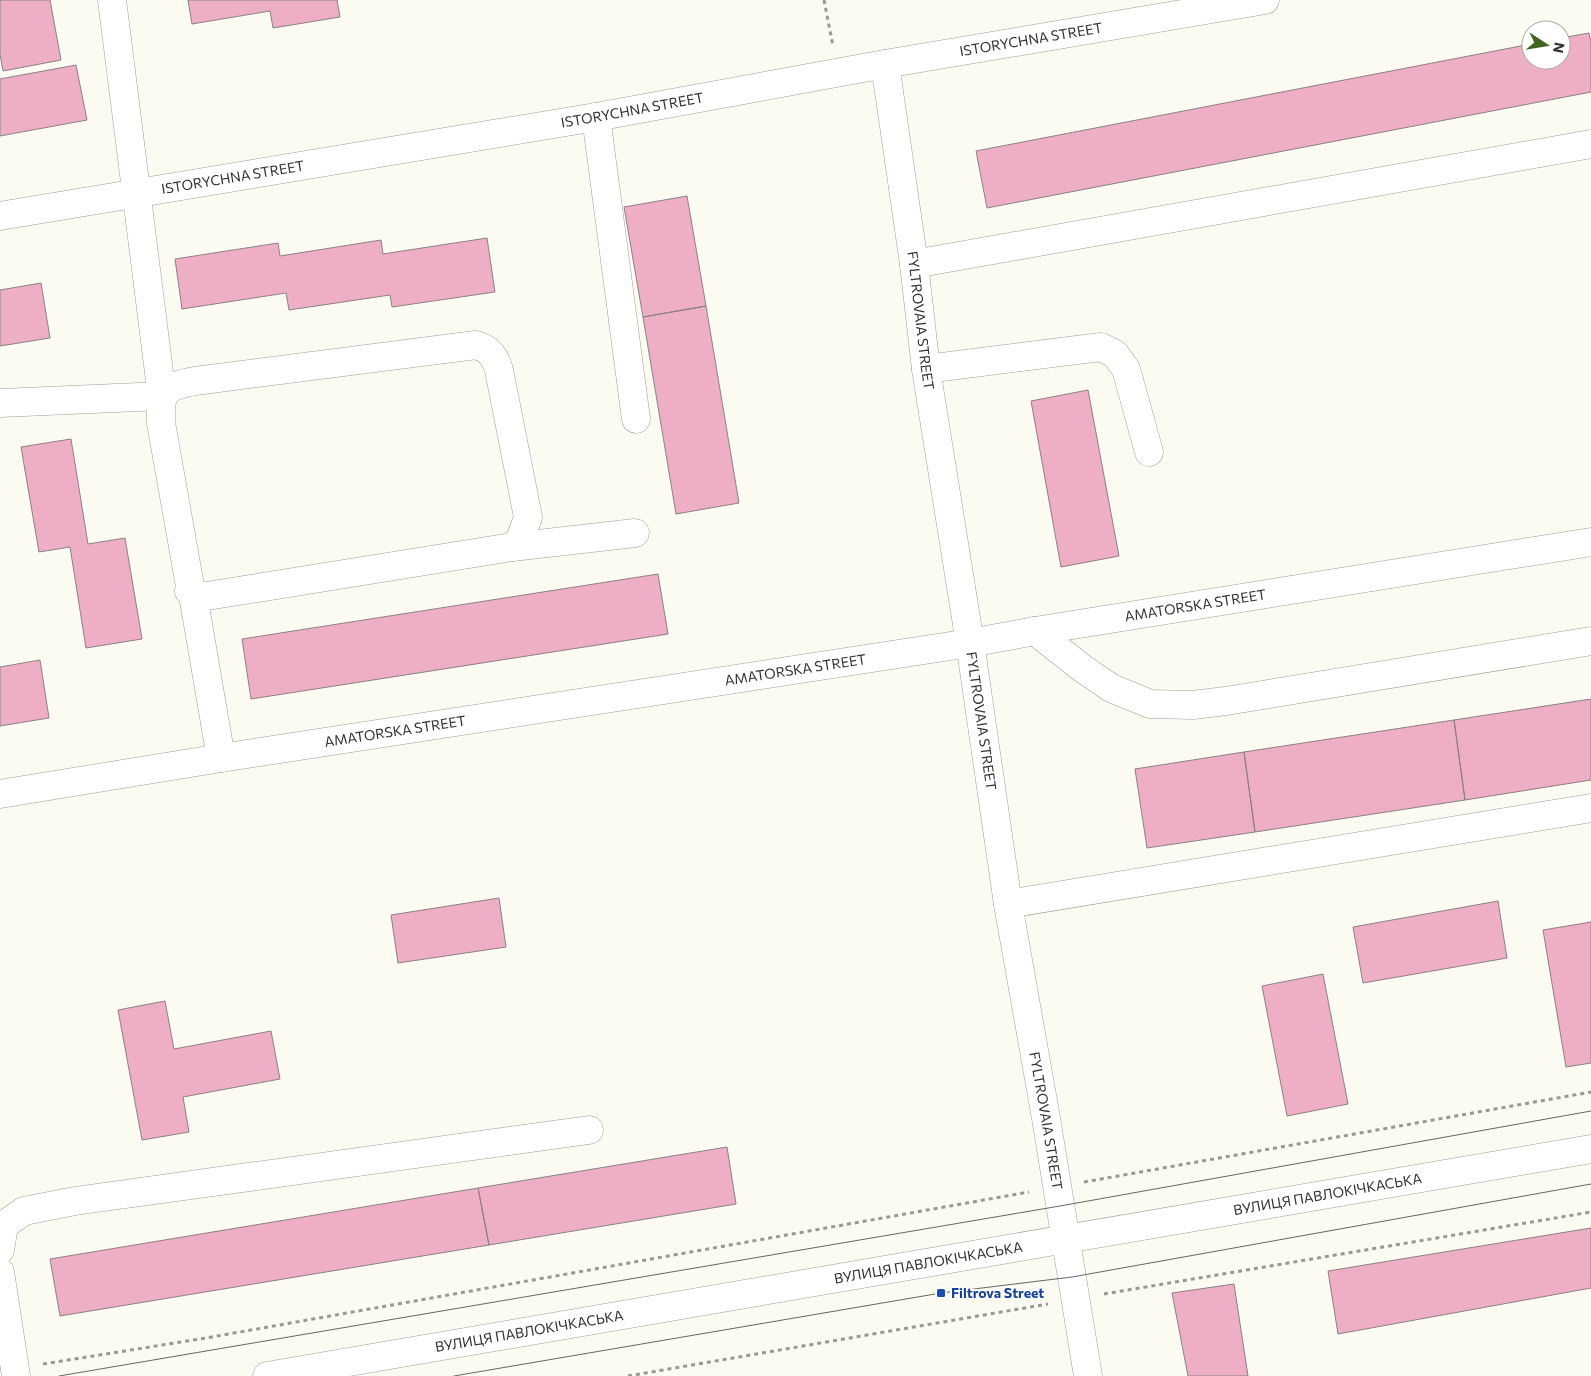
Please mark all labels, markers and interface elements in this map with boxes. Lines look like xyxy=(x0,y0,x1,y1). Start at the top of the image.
street label: ISTORYCHNA STREET xyxy=(958,19,1104,59)
north arrow xyxy=(1521,20,1571,70)
text: N xyxy=(1550,41,1569,55)
street label: ISTORYCHNA STREET xyxy=(560,88,705,131)
street label: ISTORYCHNA STREET xyxy=(160,157,305,197)
street label: FYLTROVAIA STREET xyxy=(904,250,938,391)
street label: AMATORSKA STREET xyxy=(1123,585,1267,625)
street label: AMATORSKA STREET xyxy=(723,650,867,689)
street label: FYLTROVAIA STREET xyxy=(963,650,1000,791)
street label: AMATORSKA STREET xyxy=(323,712,467,750)
street label: FYLTROVAIA STREET xyxy=(1026,1050,1067,1191)
street label: ВУЛИЦЯ ПАВЛОКІЧКАСЬКА xyxy=(1232,1169,1423,1218)
street label: ВУЛИЦЯ ПАВЛОКІЧКАСЬКА xyxy=(833,1238,1024,1287)
place label: Filtrova Street xyxy=(951,1284,1044,1301)
marker: Filtrova Street xyxy=(935,1287,947,1299)
street label: ВУЛИЦЯ ПАВЛОКІЧКАСЬКА xyxy=(434,1306,625,1355)

